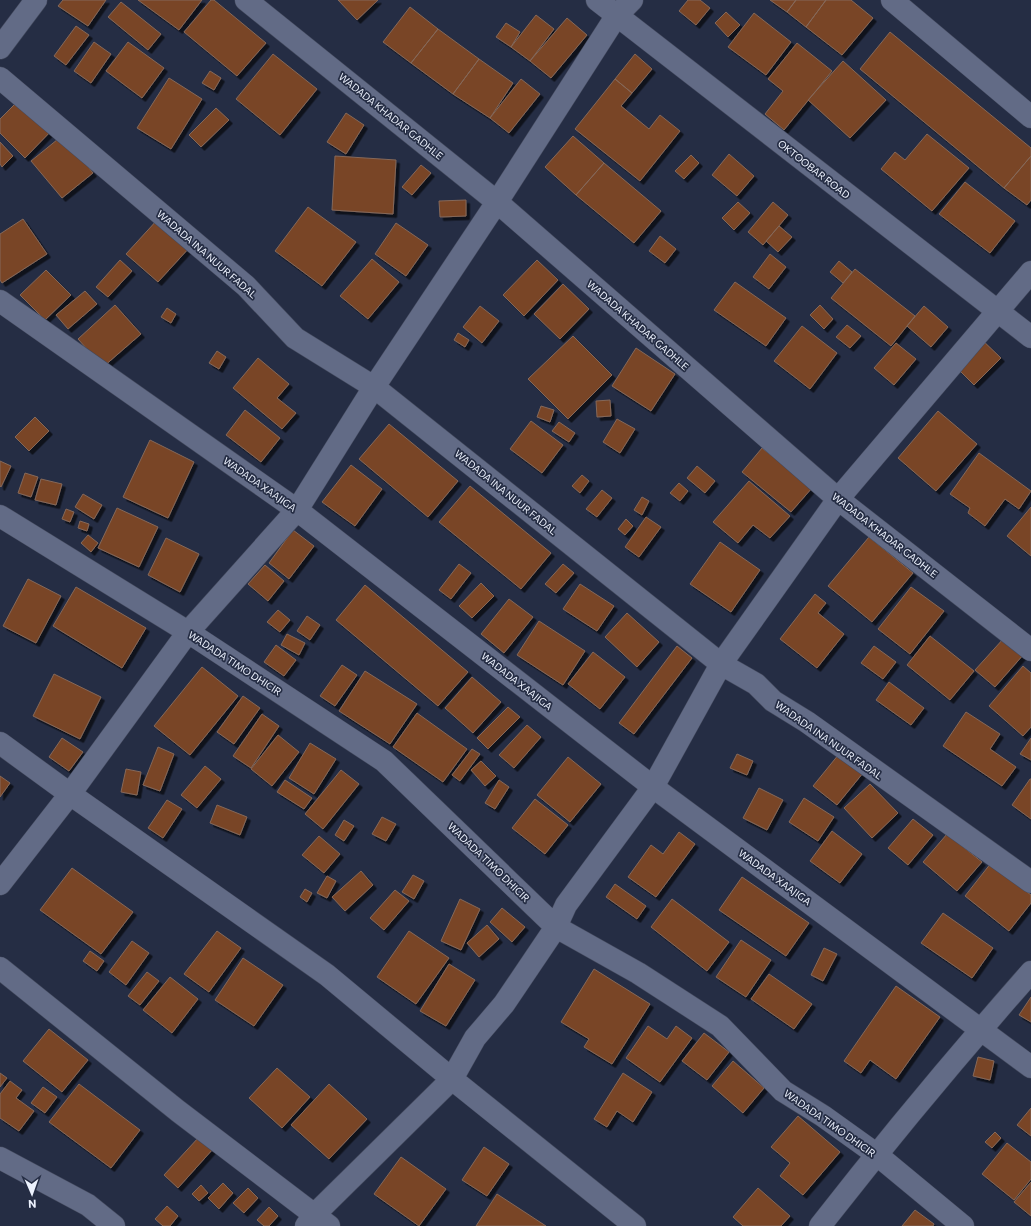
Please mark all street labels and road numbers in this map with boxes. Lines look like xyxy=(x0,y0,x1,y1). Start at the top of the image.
street label: WADADA KHADAR GADHLE xyxy=(336,70,446,162)
street label: OKTOOBAR ROAD xyxy=(776,137,852,201)
street label: WADADA INA NUUR FADAL xyxy=(155,207,259,301)
street label: WADADA KHADAR GADHLE xyxy=(585,278,691,372)
street label: WADADA INA NUUR FADAL xyxy=(452,447,560,537)
street label: WADADA XAAJIGA xyxy=(221,454,299,514)
street label: WADADA KHADAR GADHLE xyxy=(830,490,940,580)
street label: WADADA TIMO DHICIR xyxy=(186,628,284,698)
street label: WADADA XAAJIGA xyxy=(479,650,555,712)
street label: WADADA INA NUUR FADAL xyxy=(773,698,885,782)
street label: WADADA TIMO DHICIR xyxy=(446,820,533,904)
street label: WADADA XAAJIGA xyxy=(736,847,814,907)
street label: WADADA TIMO DHICIR xyxy=(782,1087,878,1159)

